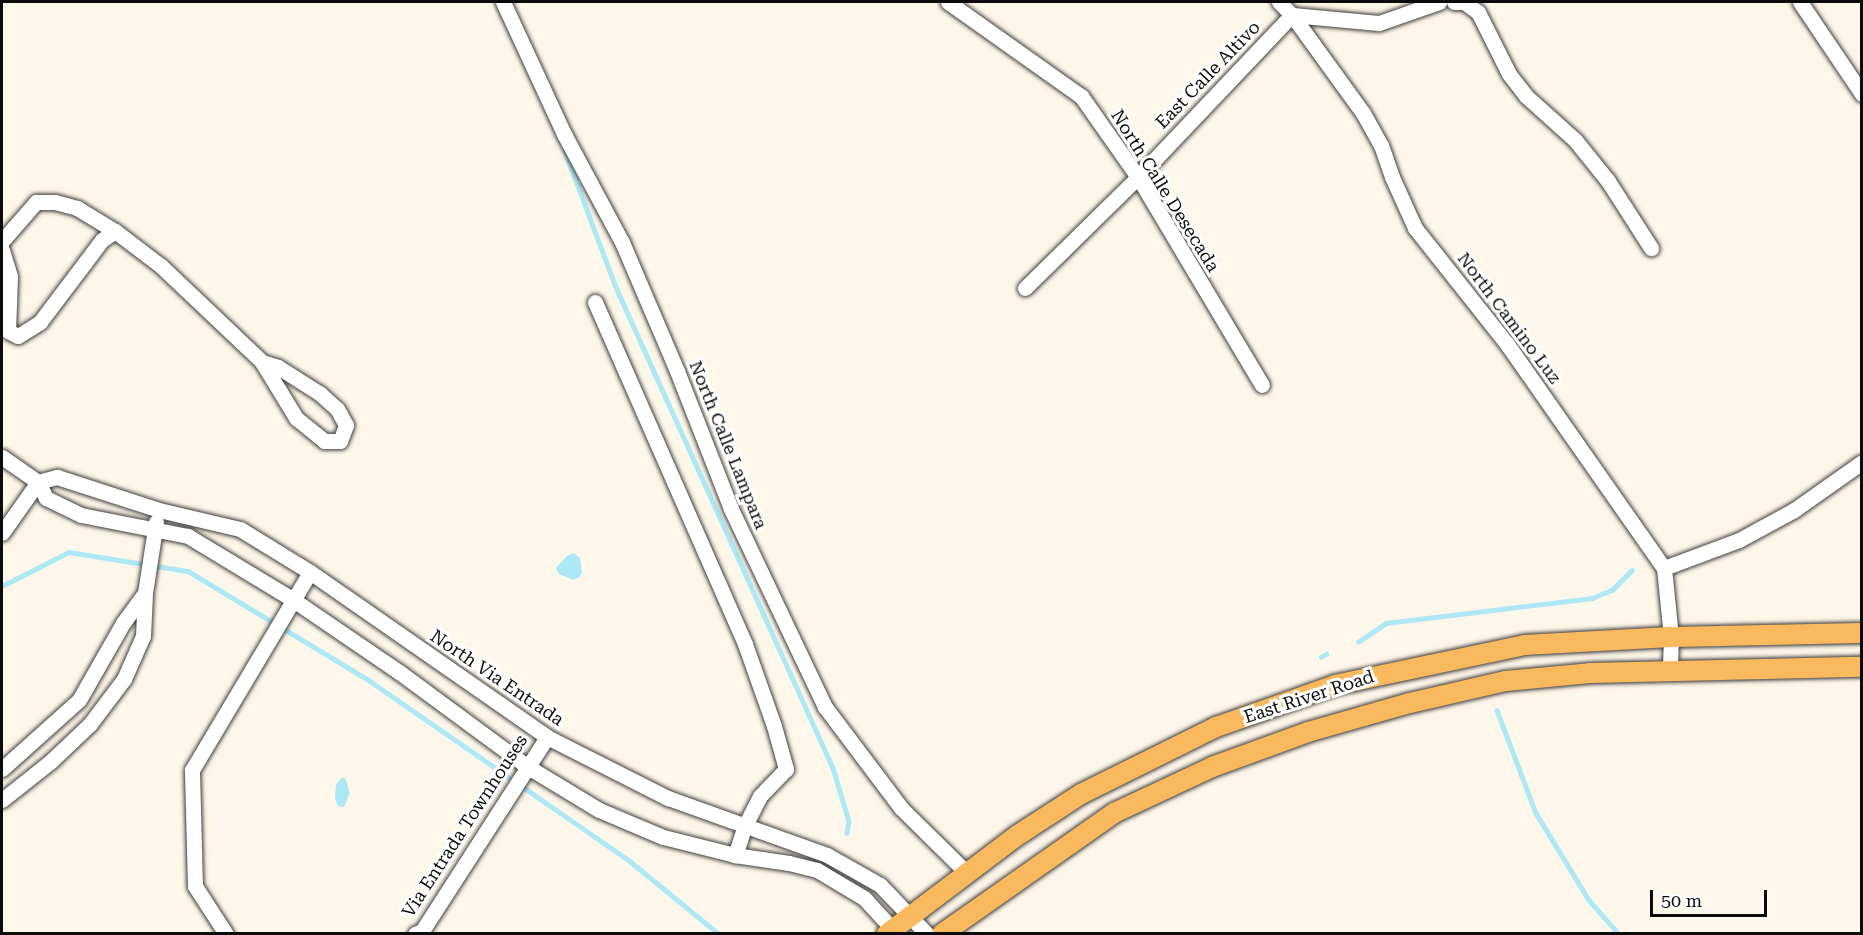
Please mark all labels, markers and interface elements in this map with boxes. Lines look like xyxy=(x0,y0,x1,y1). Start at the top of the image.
street label: East Calle Altivo xyxy=(1151,17,1265,133)
street label: North Calle Desecada xyxy=(1106,106,1224,276)
street label: North Camino Luz xyxy=(1453,248,1565,388)
street label: North Calle Lampara xyxy=(684,358,772,532)
street label: North Via Entrada xyxy=(426,625,568,731)
street label: East River Road xyxy=(1241,666,1377,728)
street label: Via Entrada Townhouses xyxy=(398,730,532,922)
scale bar xyxy=(1653,878,1770,916)
text: 50 m xyxy=(1661,890,1702,911)

